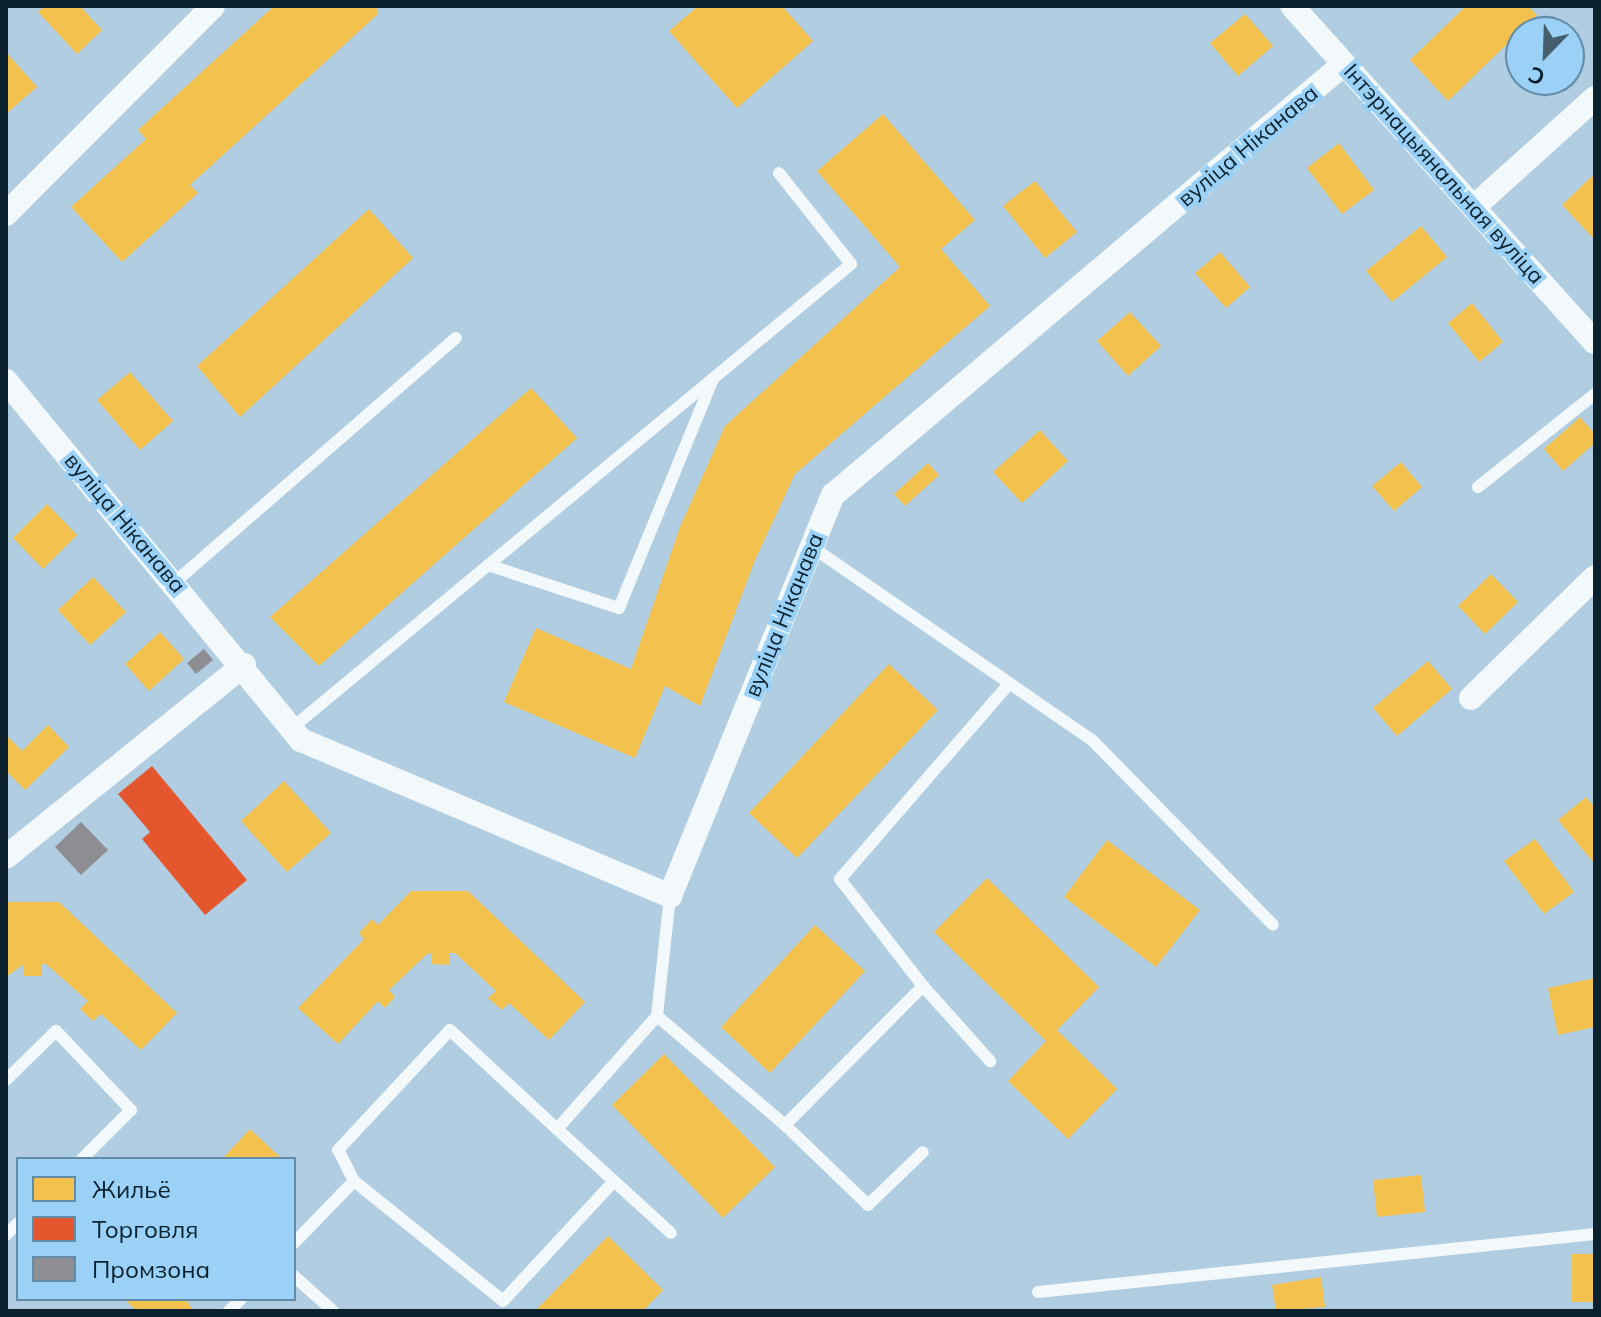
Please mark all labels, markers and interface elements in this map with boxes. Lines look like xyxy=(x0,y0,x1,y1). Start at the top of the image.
north arrow xyxy=(1505,16,1585,96)
street label: Інтэрнацыянальная вуліца xyxy=(1338,59,1550,289)
text: С xyxy=(1524,60,1549,92)
street label: вуліца Ніканава xyxy=(1173,80,1323,212)
street label: вуліца Ніканава xyxy=(59,448,191,598)
street label: вуліца Ніканава xyxy=(739,529,829,701)
legend xyxy=(16,1157,296,1301)
text: Жильё xyxy=(92,1174,171,1204)
text: Торговля xyxy=(92,1214,199,1244)
text: Промзона xyxy=(92,1254,210,1284)

